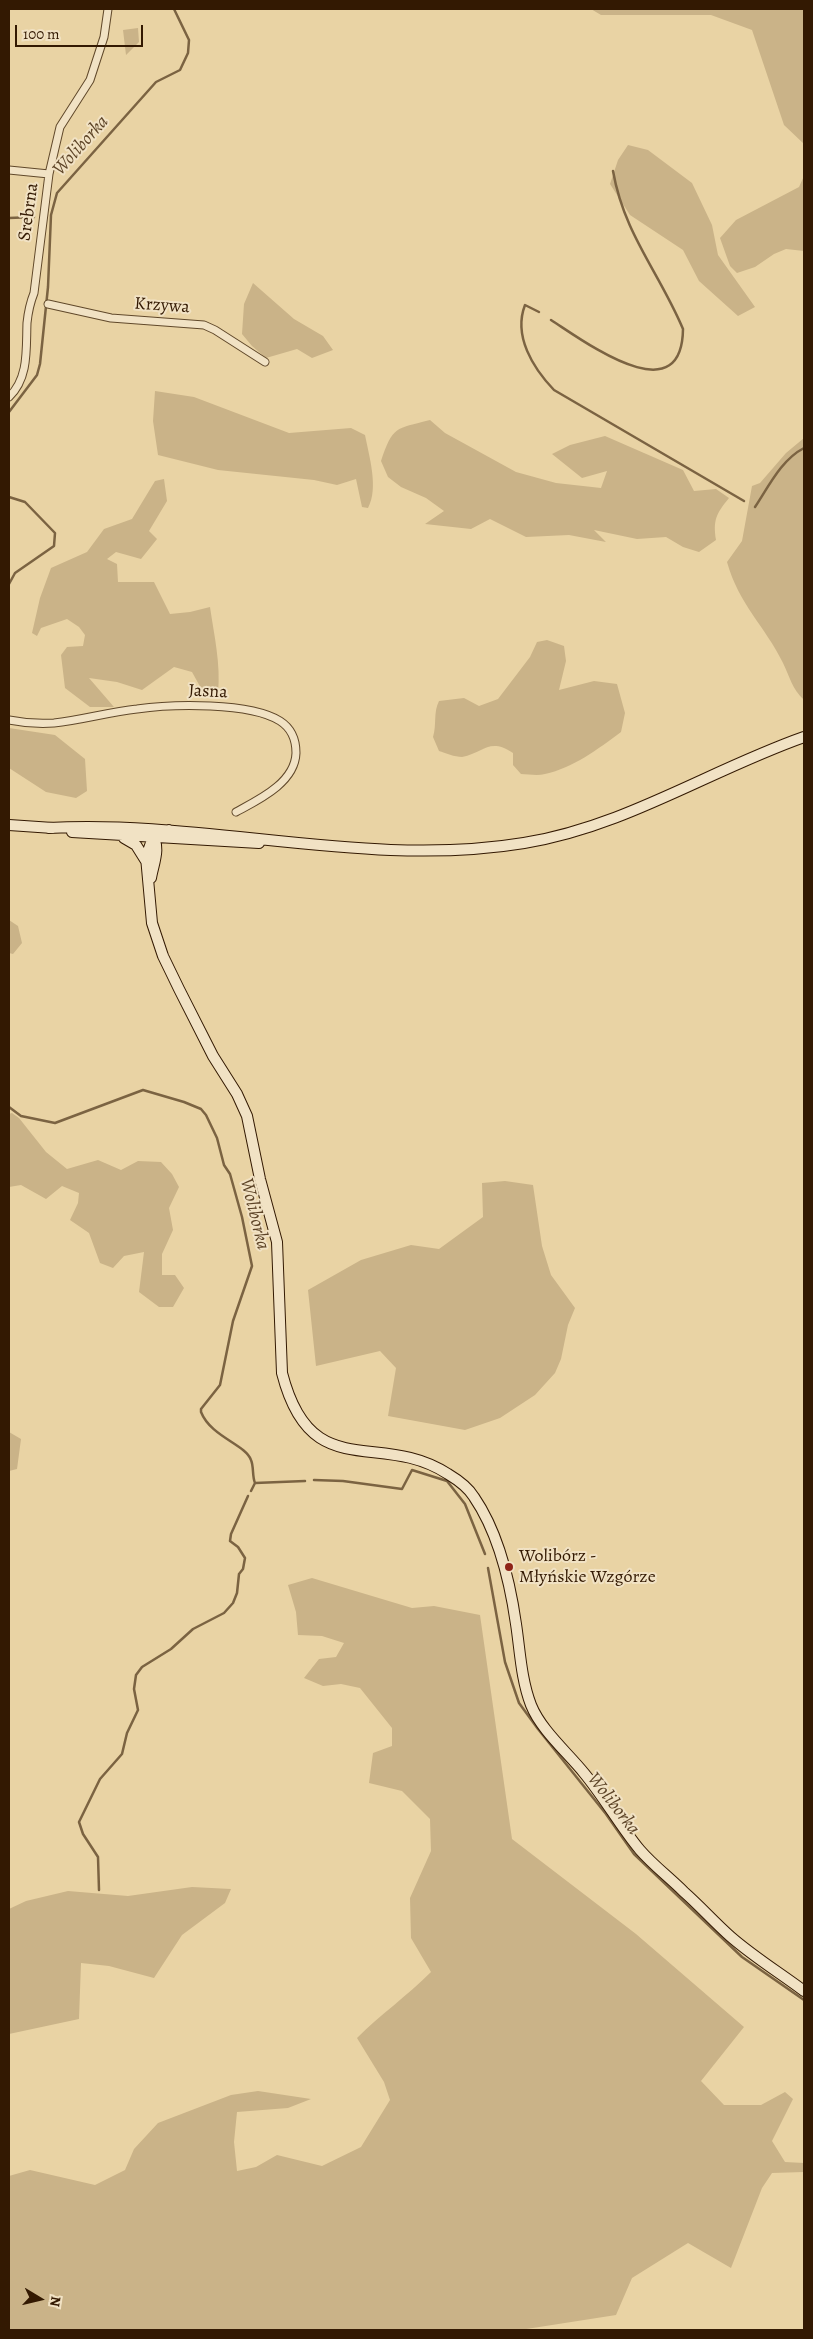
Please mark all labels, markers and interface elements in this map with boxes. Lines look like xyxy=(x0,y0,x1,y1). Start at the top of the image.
scale bar xyxy=(18,15,145,47)
text: 100 m xyxy=(23,24,60,44)
water label: Woliborka xyxy=(48,111,114,181)
street label: Srebrna xyxy=(14,182,44,242)
street label: Krzywa xyxy=(134,293,190,319)
street label: Jasna xyxy=(188,680,228,704)
water label: Woliborka xyxy=(234,1176,274,1252)
place label: Wolibórz - Młyńskie Wzgórze xyxy=(519,1546,656,1588)
marker: Wolibórz - Młyńskie Wzgórze xyxy=(503,1561,515,1573)
water label: Woliborka xyxy=(582,1768,644,1840)
north arrow xyxy=(15,2274,65,2324)
text: N xyxy=(45,2295,65,2308)

